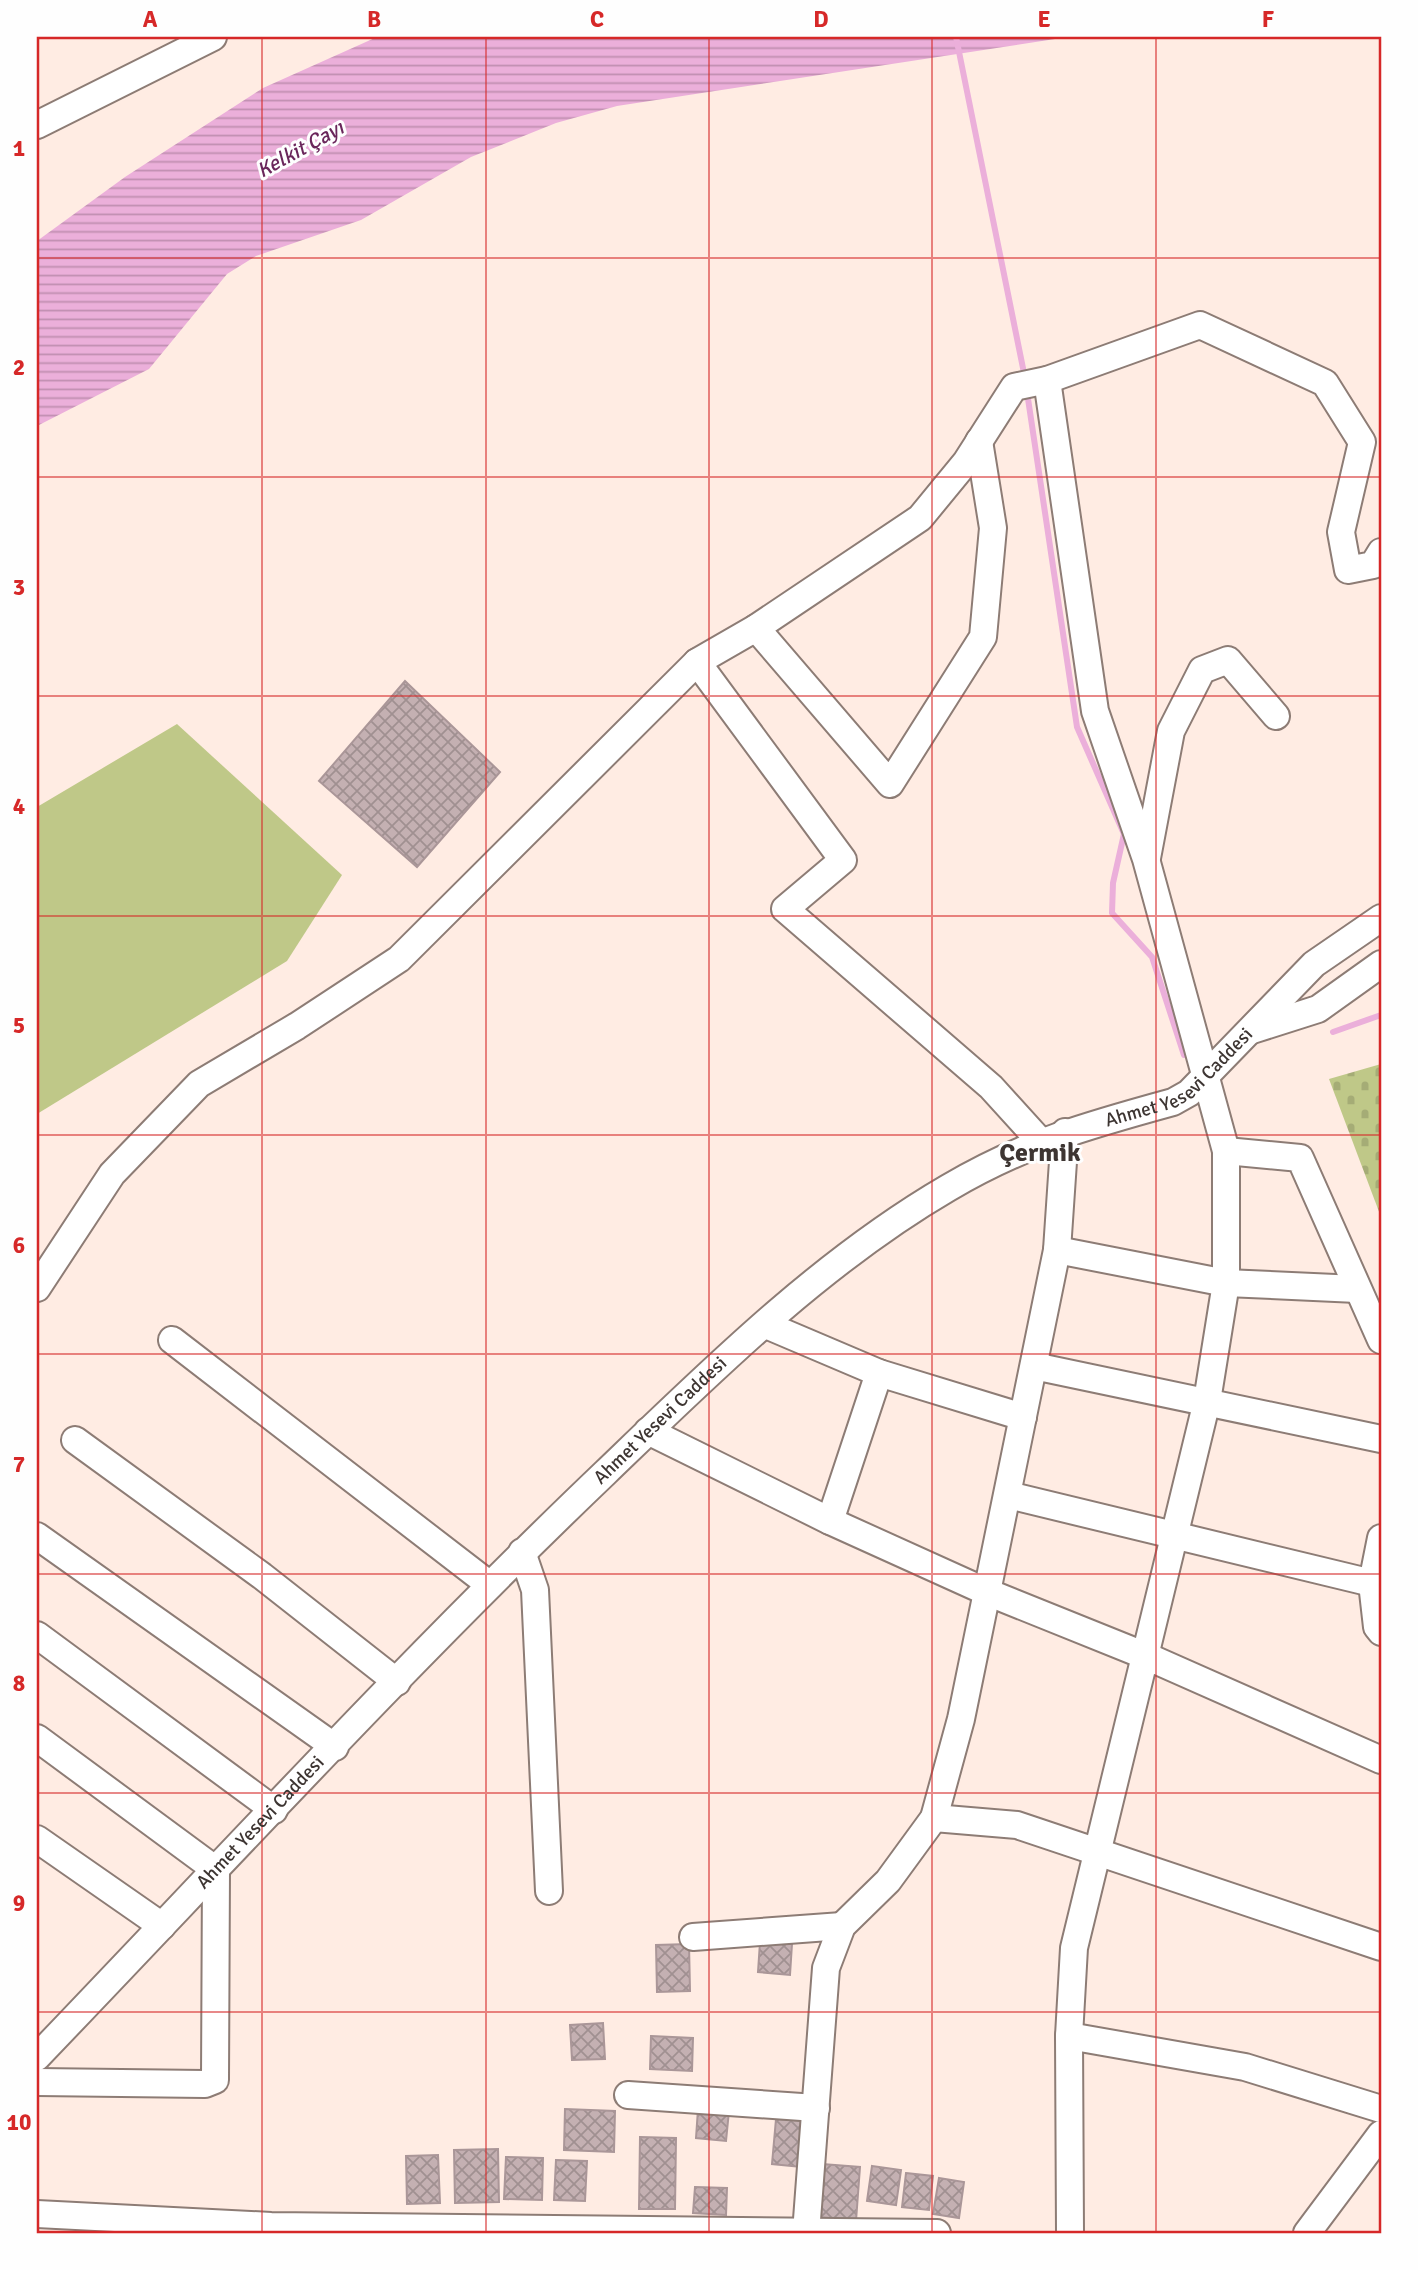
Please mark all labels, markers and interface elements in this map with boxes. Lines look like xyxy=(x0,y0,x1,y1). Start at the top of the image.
text: A xyxy=(143,5,158,34)
text: B xyxy=(367,5,381,34)
text: C xyxy=(590,5,604,34)
text: D xyxy=(813,5,829,34)
text: E xyxy=(1037,5,1051,34)
text: F xyxy=(1262,5,1274,34)
water label: Kelkit Çayı xyxy=(252,114,349,184)
text: 1 xyxy=(13,134,25,163)
text: 2 xyxy=(13,353,25,382)
text: 3 xyxy=(13,573,25,602)
text: 4 xyxy=(13,792,25,821)
text: 5 xyxy=(13,1011,25,1040)
street label: Ahmet Yesevi Caddesi xyxy=(1102,1022,1258,1133)
district label: Çermik xyxy=(999,1137,1081,1169)
text: 6 xyxy=(13,1231,25,1260)
street label: Ahmet Yesevi Caddesi xyxy=(589,1351,732,1489)
text: 7 xyxy=(13,1450,25,1479)
text: 8 xyxy=(13,1669,25,1698)
street label: Ahmet Yesevi Caddesi xyxy=(191,1751,329,1894)
text: 9 xyxy=(13,1889,25,1918)
text: 10 xyxy=(7,2108,31,2137)

